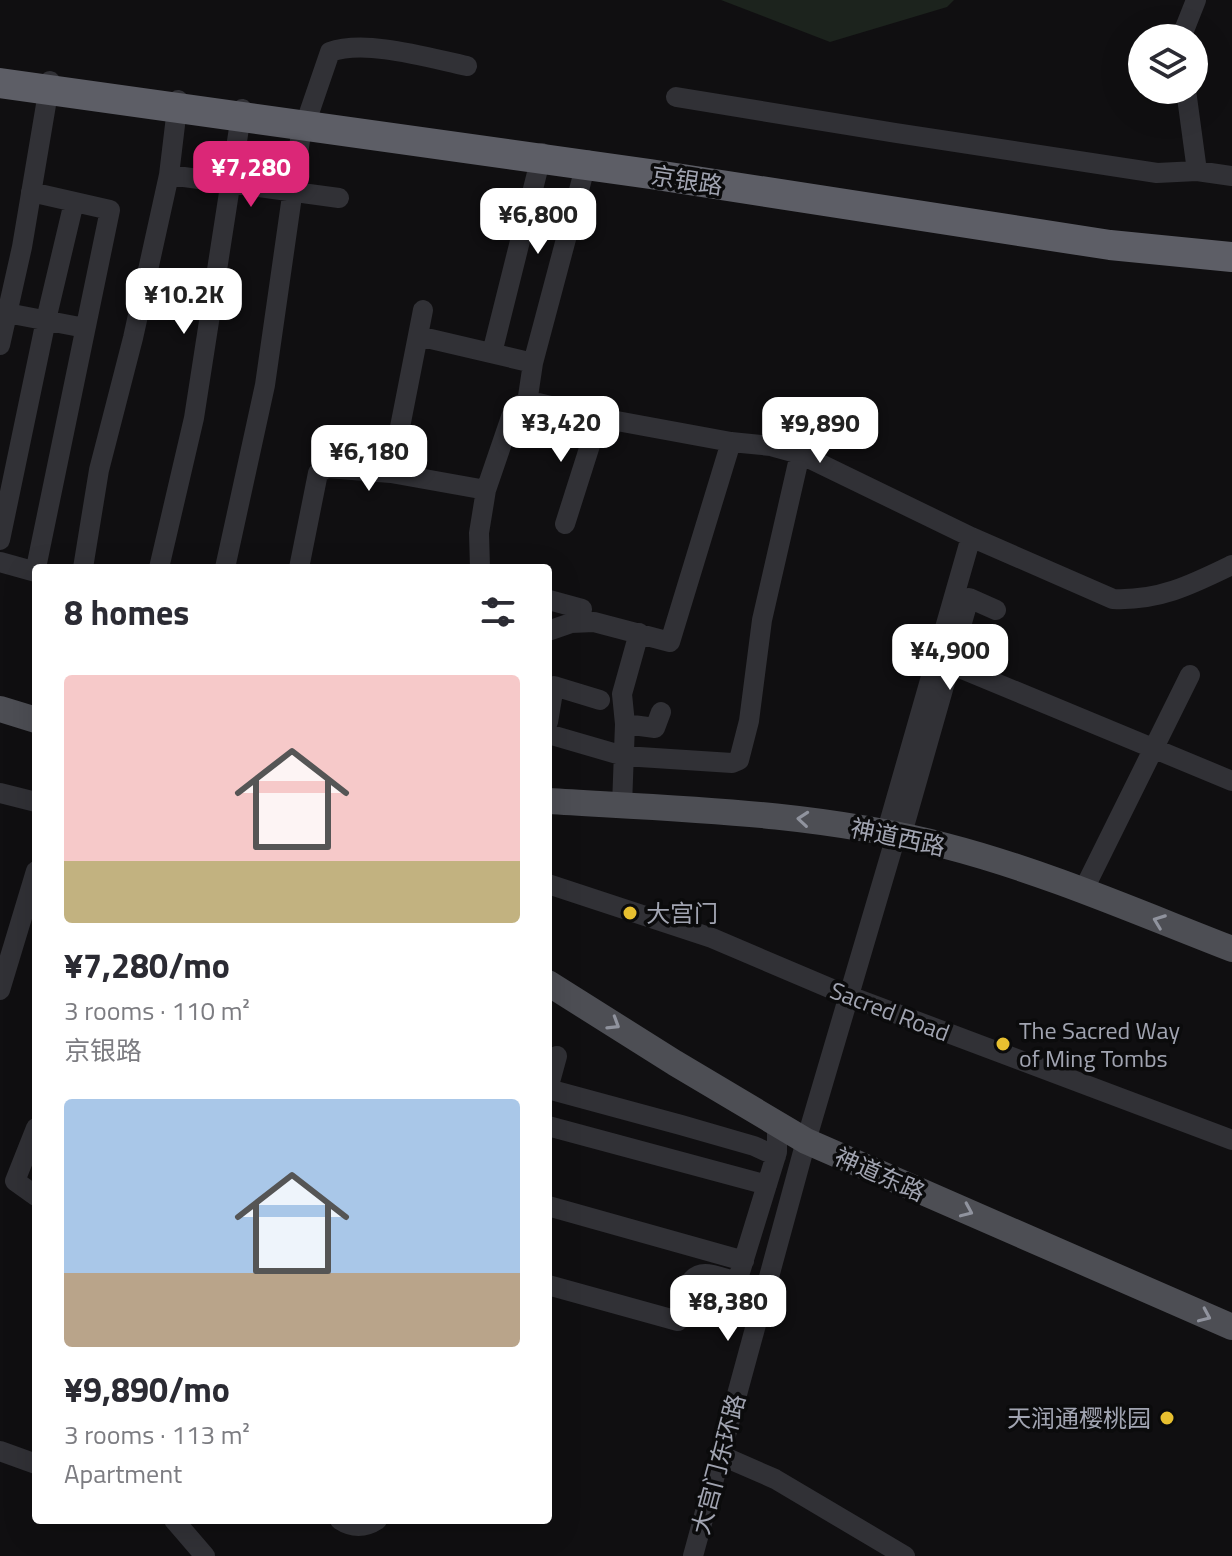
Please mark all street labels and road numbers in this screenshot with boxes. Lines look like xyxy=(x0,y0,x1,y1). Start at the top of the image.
street label: 京银路 xyxy=(649,157,725,203)
street label: 神道西路 xyxy=(847,809,949,865)
street label: Sacred Road xyxy=(825,972,955,1050)
street label: 神道东路 xyxy=(829,1138,931,1210)
street label: 大宫门东环路 xyxy=(682,1390,754,1538)

